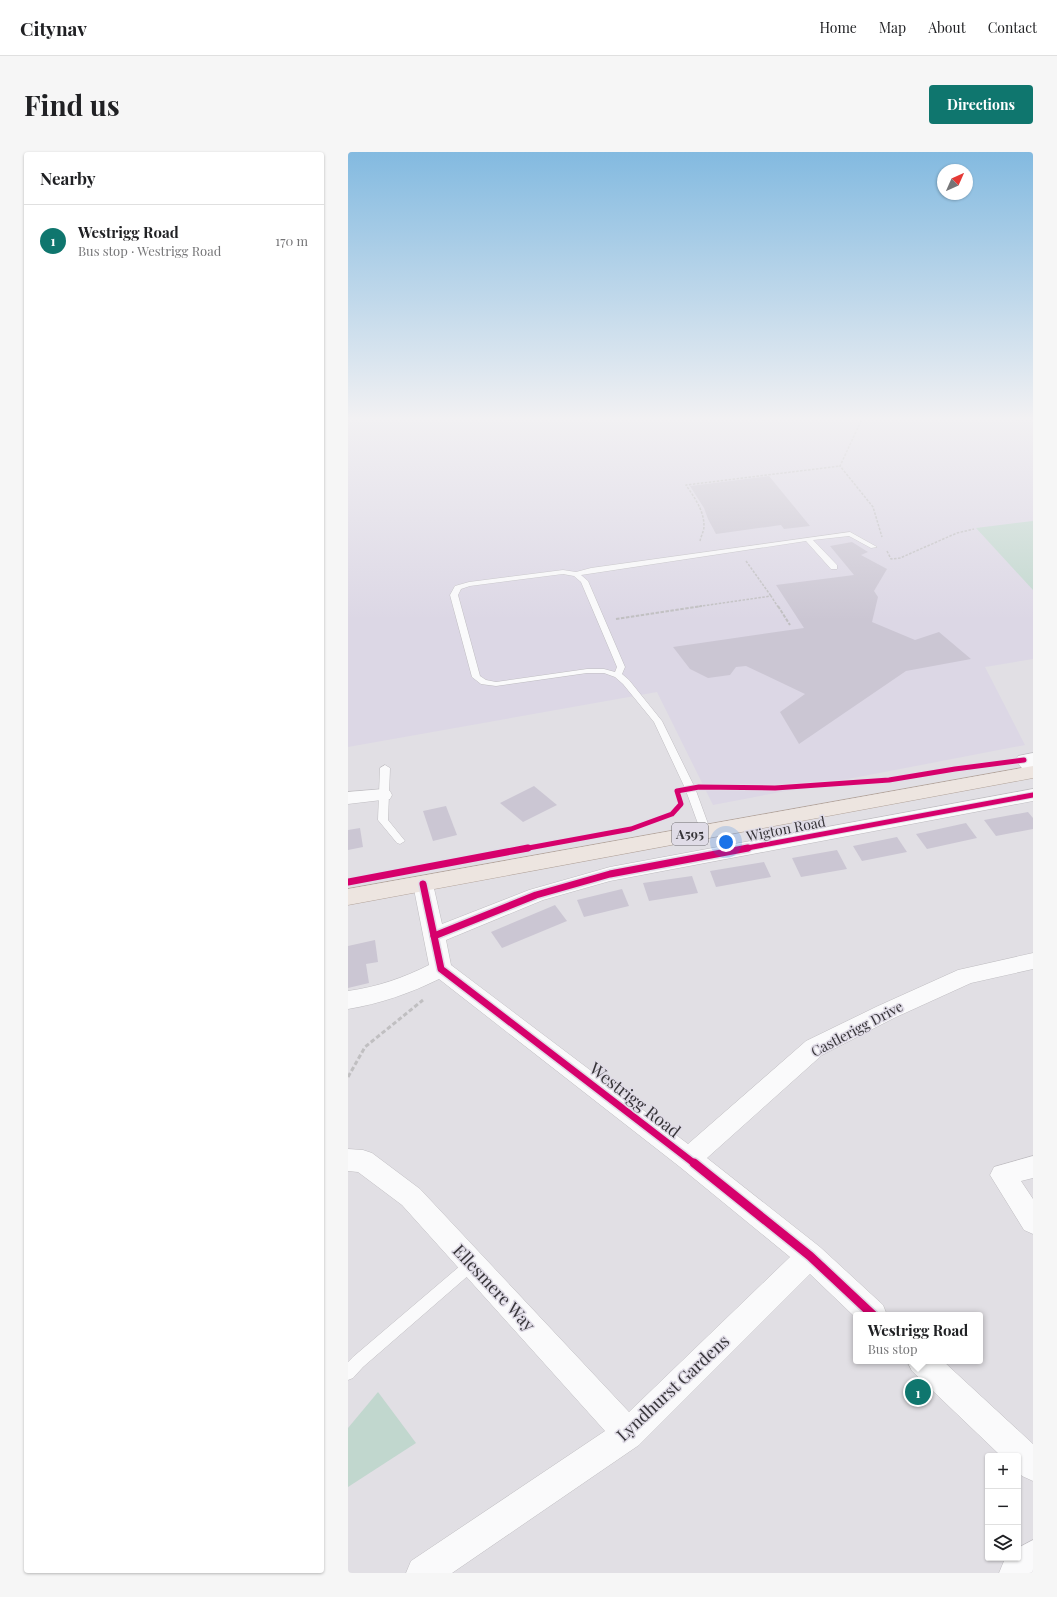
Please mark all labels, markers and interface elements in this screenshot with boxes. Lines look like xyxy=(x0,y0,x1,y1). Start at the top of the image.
text: Citynav xyxy=(20,15,87,41)
text: Home xyxy=(819,18,857,37)
text: Map xyxy=(879,18,906,37)
text: About xyxy=(928,18,966,37)
text: Contact xyxy=(988,18,1037,37)
button: Directions xyxy=(929,85,1033,124)
text: Find us xyxy=(24,86,120,123)
north arrow xyxy=(937,164,973,200)
text: Nearby xyxy=(40,167,95,189)
text: Westrigg Road xyxy=(78,222,179,242)
text: 1 xyxy=(51,232,55,249)
text: 170 m xyxy=(275,232,308,249)
text: Bus stop · Westrigg Road xyxy=(78,242,221,259)
street label: Wigton Road xyxy=(744,812,827,846)
road number: A595 xyxy=(672,823,708,845)
your location xyxy=(716,832,736,852)
street label: Castlerigg Drive xyxy=(807,996,906,1061)
street label: Westrigg Road xyxy=(585,1056,686,1142)
street label: Ellesmere Way xyxy=(449,1239,541,1336)
popup xyxy=(853,1312,983,1364)
text: Westrigg Road xyxy=(868,1320,968,1340)
street label: Lyndhurst Gardens xyxy=(611,1329,733,1445)
text: Bus stop xyxy=(868,1340,917,1357)
pin: 1 xyxy=(905,1377,931,1407)
map controls xyxy=(985,1453,1021,1561)
button: + xyxy=(985,1453,1021,1489)
button: − xyxy=(985,1489,1021,1525)
button: layers xyxy=(985,1525,1021,1561)

